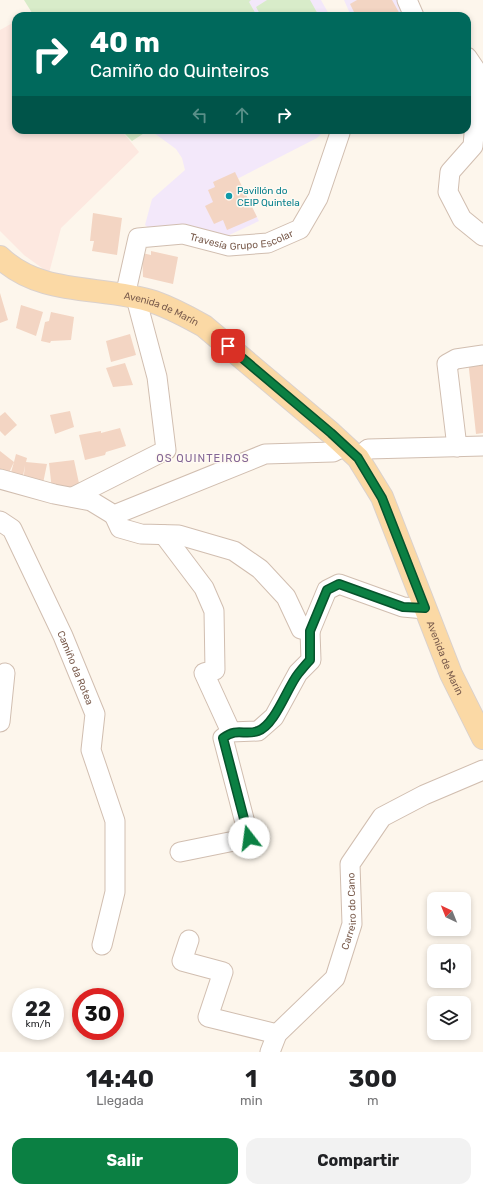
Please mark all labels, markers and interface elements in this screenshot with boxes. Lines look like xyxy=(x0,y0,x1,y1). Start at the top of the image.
text: 40 m xyxy=(90,26,160,59)
icon: right xyxy=(24,28,76,80)
text: Camiño do Quinteiros xyxy=(90,60,269,82)
icon: left xyxy=(189,104,211,126)
icon: ahead xyxy=(231,104,253,126)
icon: right xyxy=(273,104,295,126)
place label: Pavillón do CEIP Quintela xyxy=(237,185,300,209)
marker: Pavillón do CEIP Quintela xyxy=(224,191,234,201)
street label: Travesía Grupo Escolar xyxy=(189,228,295,253)
street label: Avenida de Marín xyxy=(123,290,201,329)
pin xyxy=(211,329,245,363)
icon: arrive xyxy=(217,335,239,357)
district label: OS QUINTEIROS xyxy=(156,452,250,465)
street label: Avenida de Marín xyxy=(424,619,466,697)
street label: Camiño da Rotea xyxy=(54,629,96,707)
position arrow xyxy=(228,817,270,859)
street label: Carreiro do Cano xyxy=(339,872,359,951)
north arrow xyxy=(427,892,471,936)
map controls xyxy=(427,892,471,1040)
button: sound xyxy=(427,944,471,988)
speed limit sign: 30 xyxy=(72,988,124,1040)
button: layers xyxy=(427,996,471,1040)
text: 22 xyxy=(25,997,51,1021)
text: km/h xyxy=(26,1018,50,1030)
text: 14:40 xyxy=(86,1065,154,1093)
text: 1 xyxy=(245,1065,257,1093)
text: 300 xyxy=(349,1065,397,1093)
text: Llegada xyxy=(96,1093,144,1108)
text: min xyxy=(240,1093,263,1108)
text: m xyxy=(367,1093,379,1108)
button: Salir xyxy=(12,1138,238,1184)
button: Compartir xyxy=(246,1138,471,1184)

